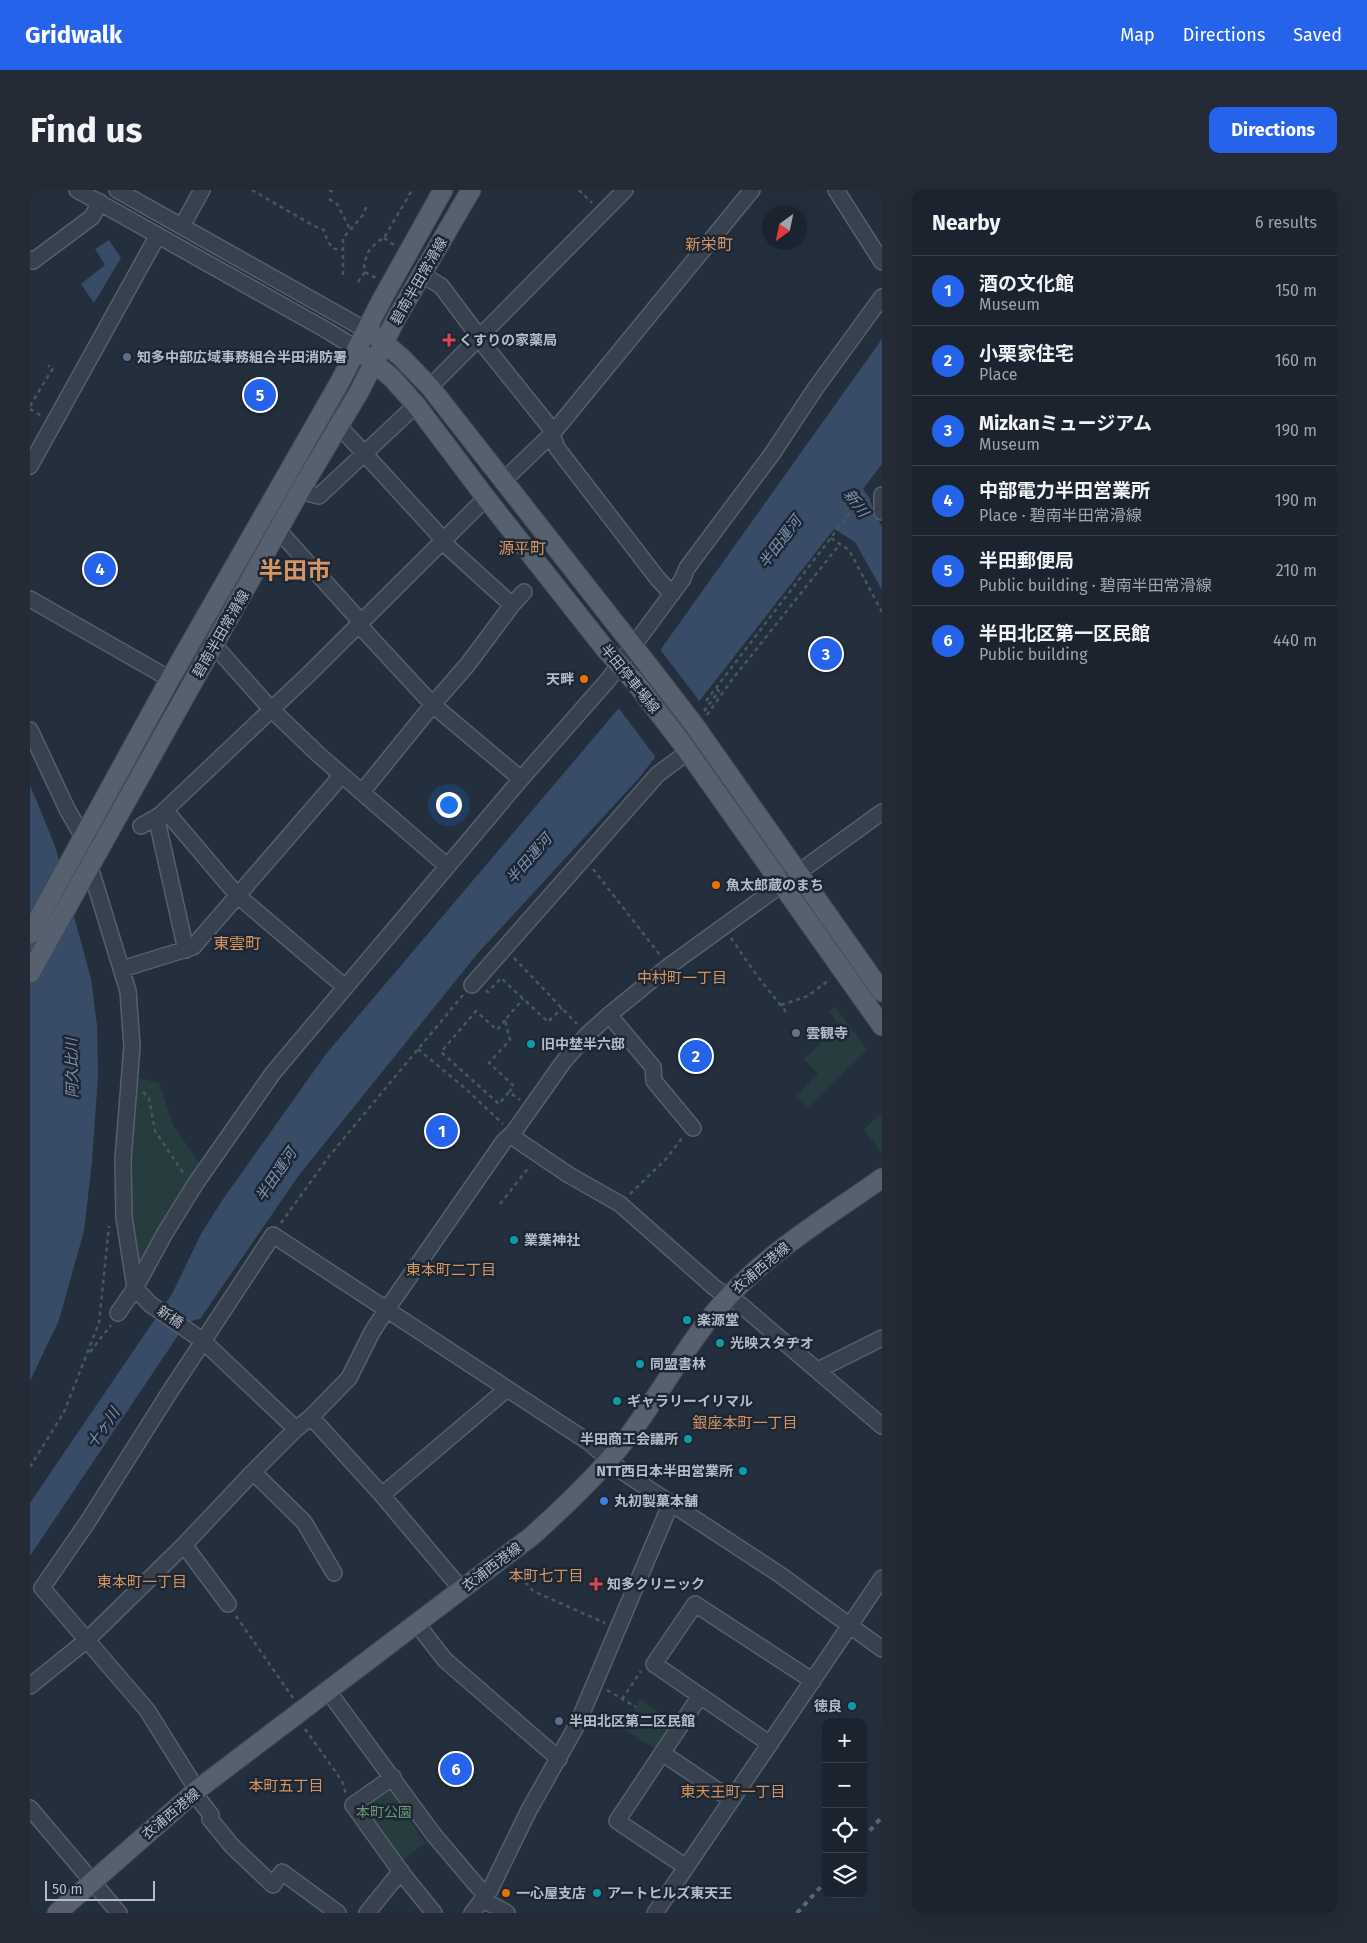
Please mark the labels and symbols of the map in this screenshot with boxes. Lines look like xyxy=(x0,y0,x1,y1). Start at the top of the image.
north arrow xyxy=(762,205,807,250)
street label: 碧南半田常滑線 xyxy=(387,234,451,328)
district label: 新栄町 xyxy=(685,235,733,254)
place label: くすりの家薬局 xyxy=(459,332,557,349)
marker: くすりの家薬局 xyxy=(443,334,455,346)
place label: 知多中部広域事務組合半田消防署 xyxy=(137,349,347,366)
marker: 知多中部広域事務組合半田消防署 xyxy=(121,351,133,363)
pin: 5 xyxy=(244,376,276,414)
water label: 新川 xyxy=(840,486,873,522)
water label: 半田運河 xyxy=(755,510,807,571)
district label: 源平町 xyxy=(498,539,546,558)
pin: 4 xyxy=(84,550,116,588)
district label: 半田市 xyxy=(259,557,331,585)
street label: 碧南半田常滑線 xyxy=(189,587,253,681)
pin: 3 xyxy=(810,635,842,673)
street label: 半田停車場線 xyxy=(597,641,663,717)
place label: 天畔 xyxy=(546,671,574,688)
marker: 天畔 xyxy=(578,673,590,685)
your location xyxy=(436,792,462,818)
water label: 半田運河 xyxy=(503,828,557,888)
place label: 魚太郎蔵のまち xyxy=(726,877,824,894)
marker: 魚太郎蔵のまち xyxy=(710,879,722,891)
district label: 東雲町 xyxy=(213,934,261,953)
district label: 中村町一丁目 xyxy=(637,969,727,987)
place label: 雲観寺 xyxy=(806,1025,848,1042)
marker: 雲観寺 xyxy=(790,1027,802,1039)
water label: 阿久比川 xyxy=(62,1036,82,1098)
place label: 旧中埜半六邸 xyxy=(541,1036,625,1053)
pin: 2 xyxy=(680,1037,712,1075)
marker: 旧中埜半六邸 xyxy=(525,1038,537,1050)
pin: 1 xyxy=(426,1112,458,1150)
water label: 半田運河 xyxy=(252,1143,302,1205)
place label: 業葉神社 xyxy=(524,1232,580,1249)
marker: 業葉神社 xyxy=(508,1234,520,1246)
street label: 衣浦西港線 xyxy=(729,1239,793,1297)
district label: 東本町二丁目 xyxy=(406,1261,496,1279)
street label: 新橋 xyxy=(154,1302,186,1332)
place label: 楽源堂 xyxy=(697,1312,739,1329)
marker: 楽源堂 xyxy=(681,1314,693,1326)
place label: 光映スタヂオ xyxy=(730,1335,814,1352)
marker: 光映スタヂオ xyxy=(714,1337,726,1349)
place label: 同盟書林 xyxy=(650,1356,706,1373)
marker: 同盟書林 xyxy=(634,1358,646,1370)
place label: ギャラリーイリマル xyxy=(627,1393,753,1410)
marker: ギャラリーイリマル xyxy=(611,1395,623,1407)
water label: 十ヶ川 xyxy=(83,1403,124,1452)
district label: 銀座本町一丁目 xyxy=(692,1414,798,1432)
place label: 半田商工会議所 xyxy=(580,1431,678,1448)
marker: 半田商工会議所 xyxy=(682,1433,694,1445)
place label: NTT西日本半田営業所 xyxy=(597,1463,733,1480)
marker: NTT西日本半田営業所 xyxy=(737,1465,749,1477)
place label: 丸初製菓本舗 xyxy=(614,1493,698,1510)
marker: 丸初製菓本舗 xyxy=(598,1495,610,1507)
street label: 衣浦西港線 xyxy=(459,1539,525,1595)
district label: 本町七丁目 xyxy=(508,1567,584,1585)
district label: 東本町一丁目 xyxy=(97,1573,187,1591)
place label: 知多クリニック xyxy=(607,1576,705,1593)
marker: 知多クリニック xyxy=(589,1577,603,1591)
place label: 徳良 xyxy=(814,1698,842,1715)
marker: 徳良 xyxy=(846,1700,858,1712)
place label: 半田北区第二区民館 xyxy=(569,1713,695,1730)
marker: 半田北区第二区民館 xyxy=(553,1715,565,1727)
pin: 6 xyxy=(440,1750,472,1788)
district label: 本町五丁目 xyxy=(248,1777,324,1795)
district label: 東天王町一丁目 xyxy=(680,1783,786,1801)
street label: 衣浦西港線 xyxy=(139,1785,203,1843)
park label: 本町公園 xyxy=(356,1804,412,1821)
scale bar xyxy=(45,1878,155,1901)
place label: 一心屋支店 xyxy=(516,1885,586,1902)
place label: アートヒルズ東天王 xyxy=(607,1885,732,1902)
marker: 一心屋支店 xyxy=(500,1887,512,1899)
marker: アートヒルズ東天王 xyxy=(591,1887,603,1899)

